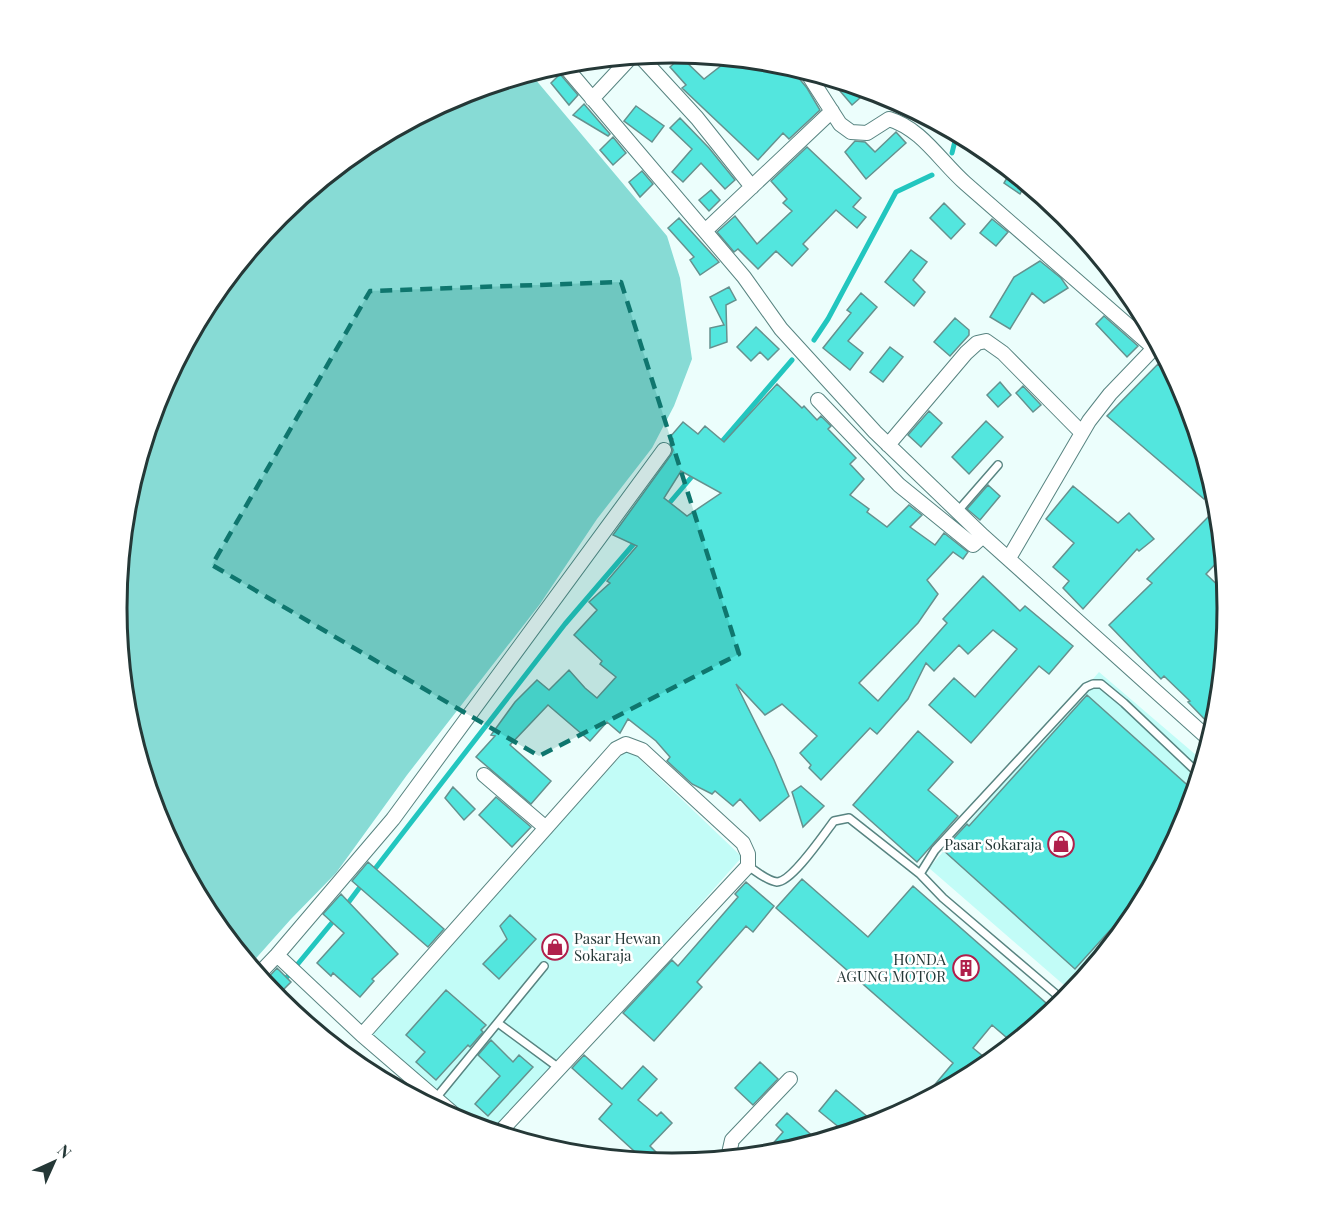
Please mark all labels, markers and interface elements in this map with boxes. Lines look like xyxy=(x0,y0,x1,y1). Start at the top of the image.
shop icon: Pasar Sokaraja xyxy=(1046,829,1076,859)
place label: Pasar Sokaraja xyxy=(944,834,1043,854)
place label: Pasar Hewan Sokaraja xyxy=(574,928,661,965)
shop icon: Pasar Hewan Sokaraja xyxy=(540,932,570,962)
place label: HONDA AGUNG MOTOR xyxy=(836,949,947,986)
building icon: HONDA AGUNG MOTOR xyxy=(951,953,981,983)
north arrow xyxy=(24,1132,84,1192)
text: N xyxy=(53,1140,77,1163)

